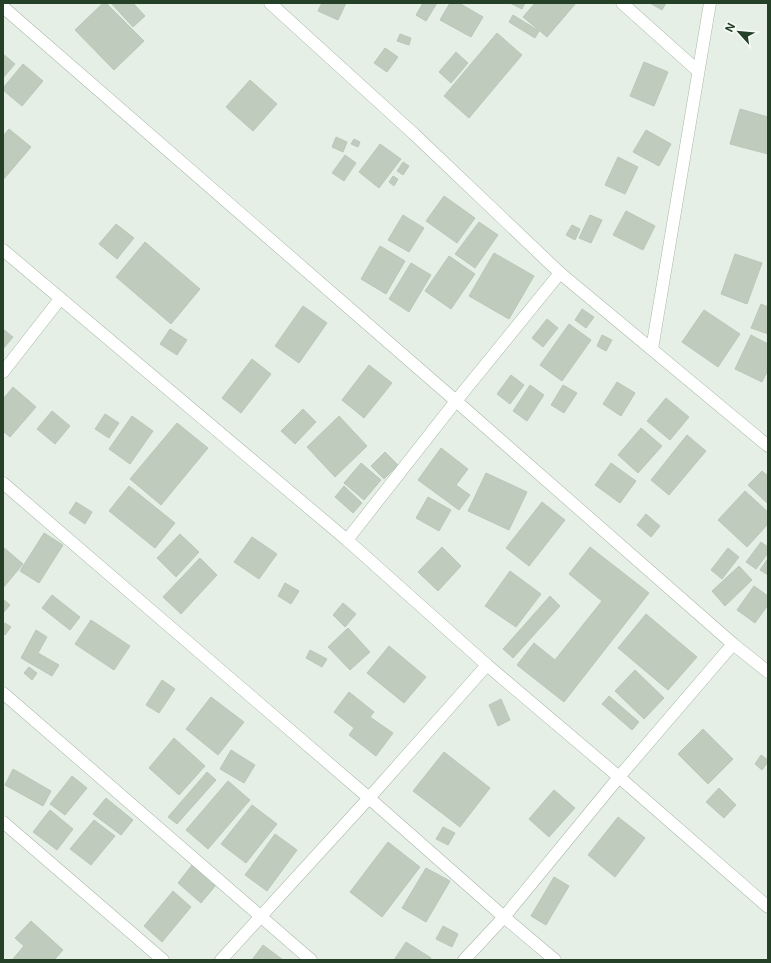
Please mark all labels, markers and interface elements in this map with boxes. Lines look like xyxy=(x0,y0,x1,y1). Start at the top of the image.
north arrow xyxy=(719,12,759,52)
text: N xyxy=(722,21,738,34)

